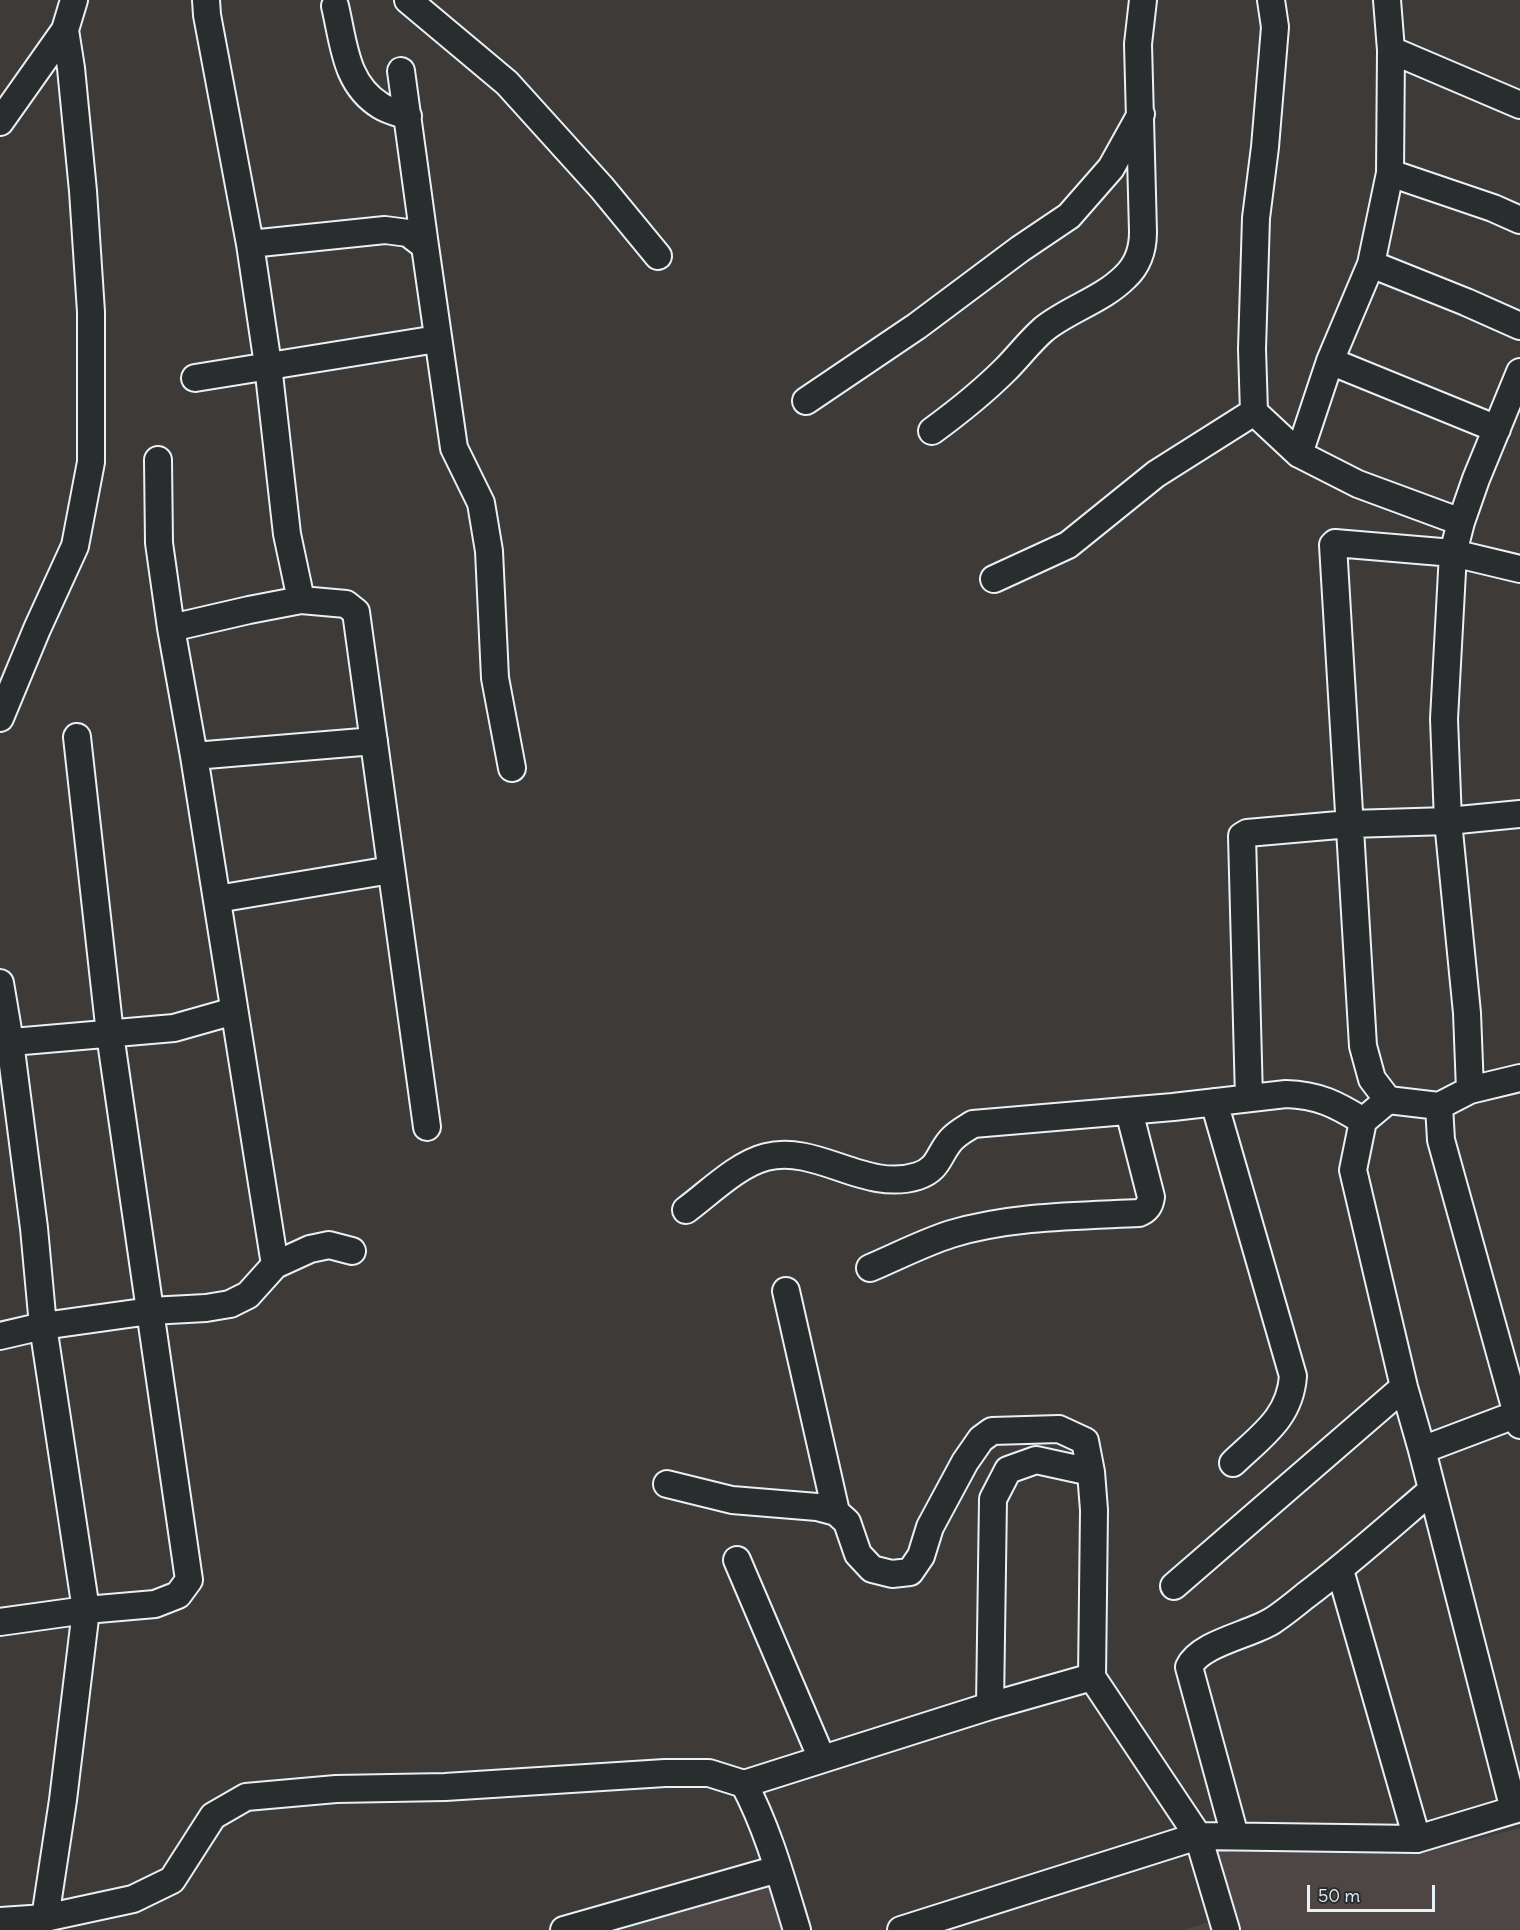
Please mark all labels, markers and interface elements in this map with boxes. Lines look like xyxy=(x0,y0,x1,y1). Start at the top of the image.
scale bar xyxy=(1310,1873,1438,1911)
text: 50 m xyxy=(1318,1884,1360,1907)

